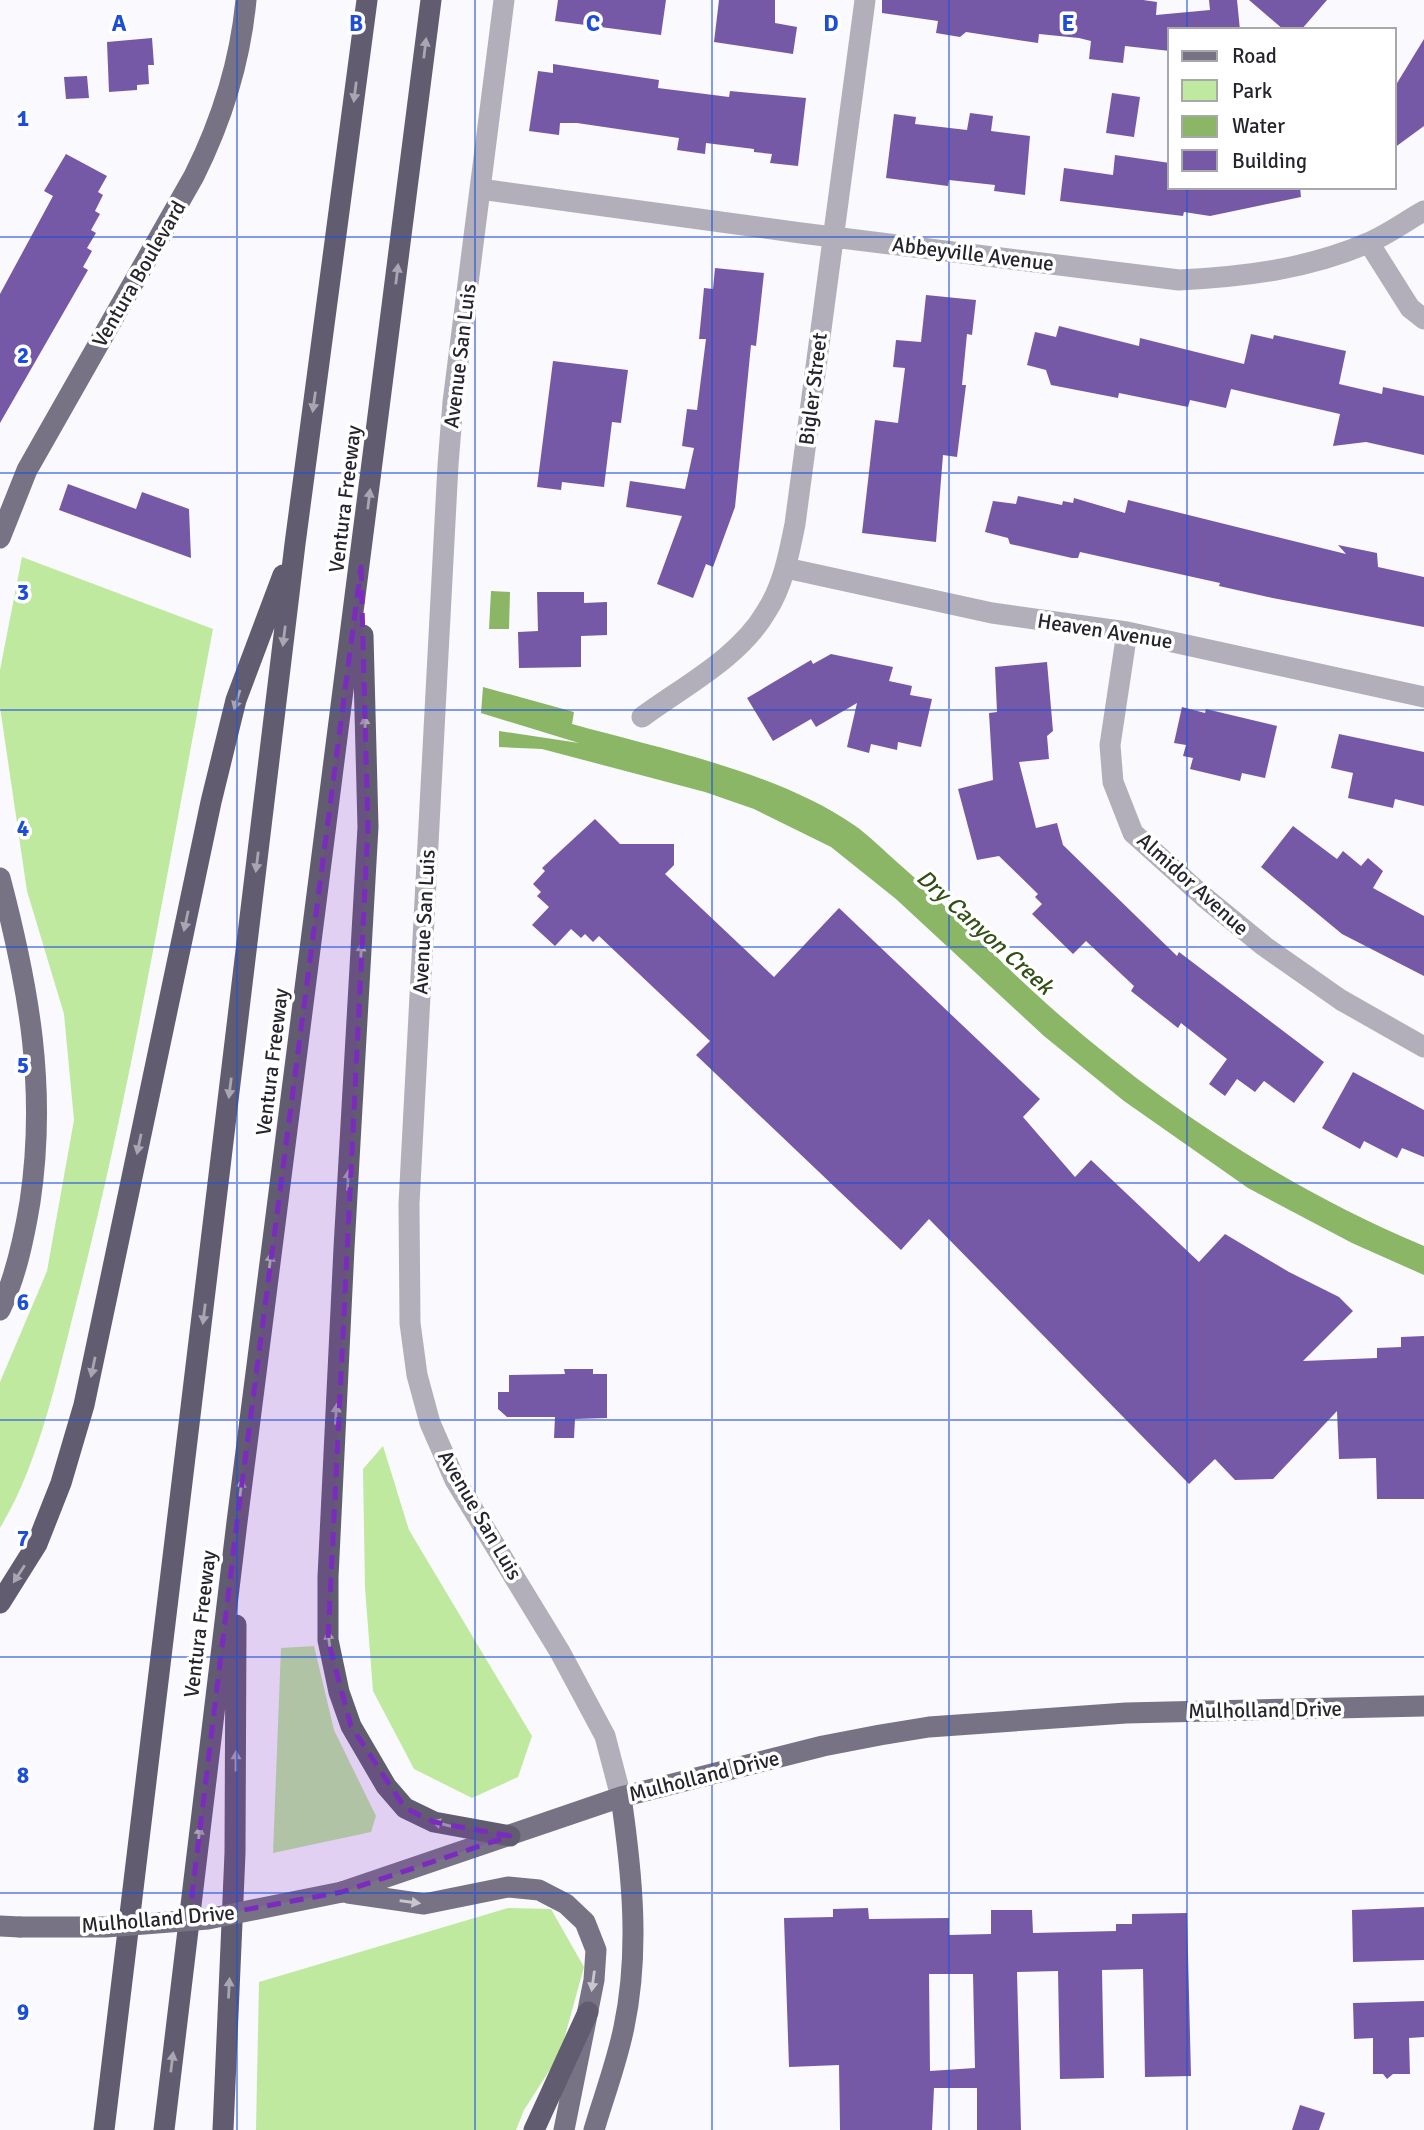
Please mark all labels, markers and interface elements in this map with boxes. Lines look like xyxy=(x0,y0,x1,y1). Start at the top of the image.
text: A xyxy=(112,9,127,38)
text: B xyxy=(349,9,363,38)
text: C xyxy=(586,9,600,38)
text: D xyxy=(823,9,839,38)
text: E xyxy=(1061,9,1075,38)
legend xyxy=(1168,28,1396,189)
one-way arrow xyxy=(420,37,431,59)
text: Road xyxy=(1232,43,1277,69)
text: Park xyxy=(1232,78,1273,104)
one-way arrow xyxy=(349,81,360,103)
text: 1 xyxy=(17,104,29,133)
text: Water xyxy=(1232,113,1285,139)
text: Building xyxy=(1232,148,1307,174)
street label: Ventura Boulevard xyxy=(87,196,191,352)
street label: Abbeyville Avenue xyxy=(891,231,1055,277)
one-way arrow xyxy=(392,262,403,284)
street label: Avenue San Luis xyxy=(438,282,482,430)
street label: Bigler Street xyxy=(793,331,833,447)
text: 2 xyxy=(17,341,29,370)
one-way arrow xyxy=(308,391,319,413)
street label: Ventura Freeway xyxy=(323,424,367,574)
one-way arrow xyxy=(364,488,375,510)
text: 3 xyxy=(17,578,29,607)
street label: Heaven Avenue xyxy=(1036,607,1174,655)
one-way arrow xyxy=(278,625,289,647)
one-way arrow xyxy=(231,689,242,710)
one-way arrow xyxy=(360,714,371,736)
text: 4 xyxy=(17,814,29,843)
street label: Almidor Avenue xyxy=(1132,827,1254,941)
street label: Avenue San Luis xyxy=(407,849,441,995)
one-way arrow xyxy=(252,851,263,873)
water label: Dry Canyon Creek xyxy=(911,863,1061,1003)
one-way arrow xyxy=(181,910,192,932)
one-way arrow xyxy=(355,942,366,964)
street label: Ventura Freeway xyxy=(250,987,294,1137)
text: 5 xyxy=(17,1051,29,1080)
one-way arrow xyxy=(225,1077,236,1099)
one-way arrow xyxy=(134,1133,145,1155)
one-way arrow xyxy=(342,1169,353,1191)
one-way arrow xyxy=(265,1252,276,1274)
text: 6 xyxy=(17,1288,29,1317)
one-way arrow xyxy=(198,1303,209,1325)
one-way arrow xyxy=(87,1356,98,1378)
one-way arrow xyxy=(330,1403,341,1425)
street label: Avenue San Luis xyxy=(432,1446,528,1584)
one-way arrow xyxy=(236,1478,247,1500)
text: 7 xyxy=(17,1524,29,1553)
street label: Ventura Freeway xyxy=(178,1549,222,1699)
one-way arrow xyxy=(12,1564,25,1583)
one-way arrow xyxy=(324,1630,335,1652)
street label: Mulholland Drive xyxy=(1188,1696,1342,1724)
street label: Mulholland Drive xyxy=(626,1745,782,1807)
one-way arrow xyxy=(230,1750,242,1772)
text: 8 xyxy=(17,1761,29,1790)
one-way arrow xyxy=(432,1819,453,1829)
one-way arrow xyxy=(194,1825,205,1847)
one-way arrow xyxy=(399,1896,421,1907)
street label: Mulholland Drive xyxy=(80,1899,236,1939)
one-way arrow xyxy=(587,1970,598,1992)
one-way arrow xyxy=(224,1977,235,1999)
text: 9 xyxy=(17,1998,29,2027)
one-way arrow xyxy=(167,2051,178,2073)

